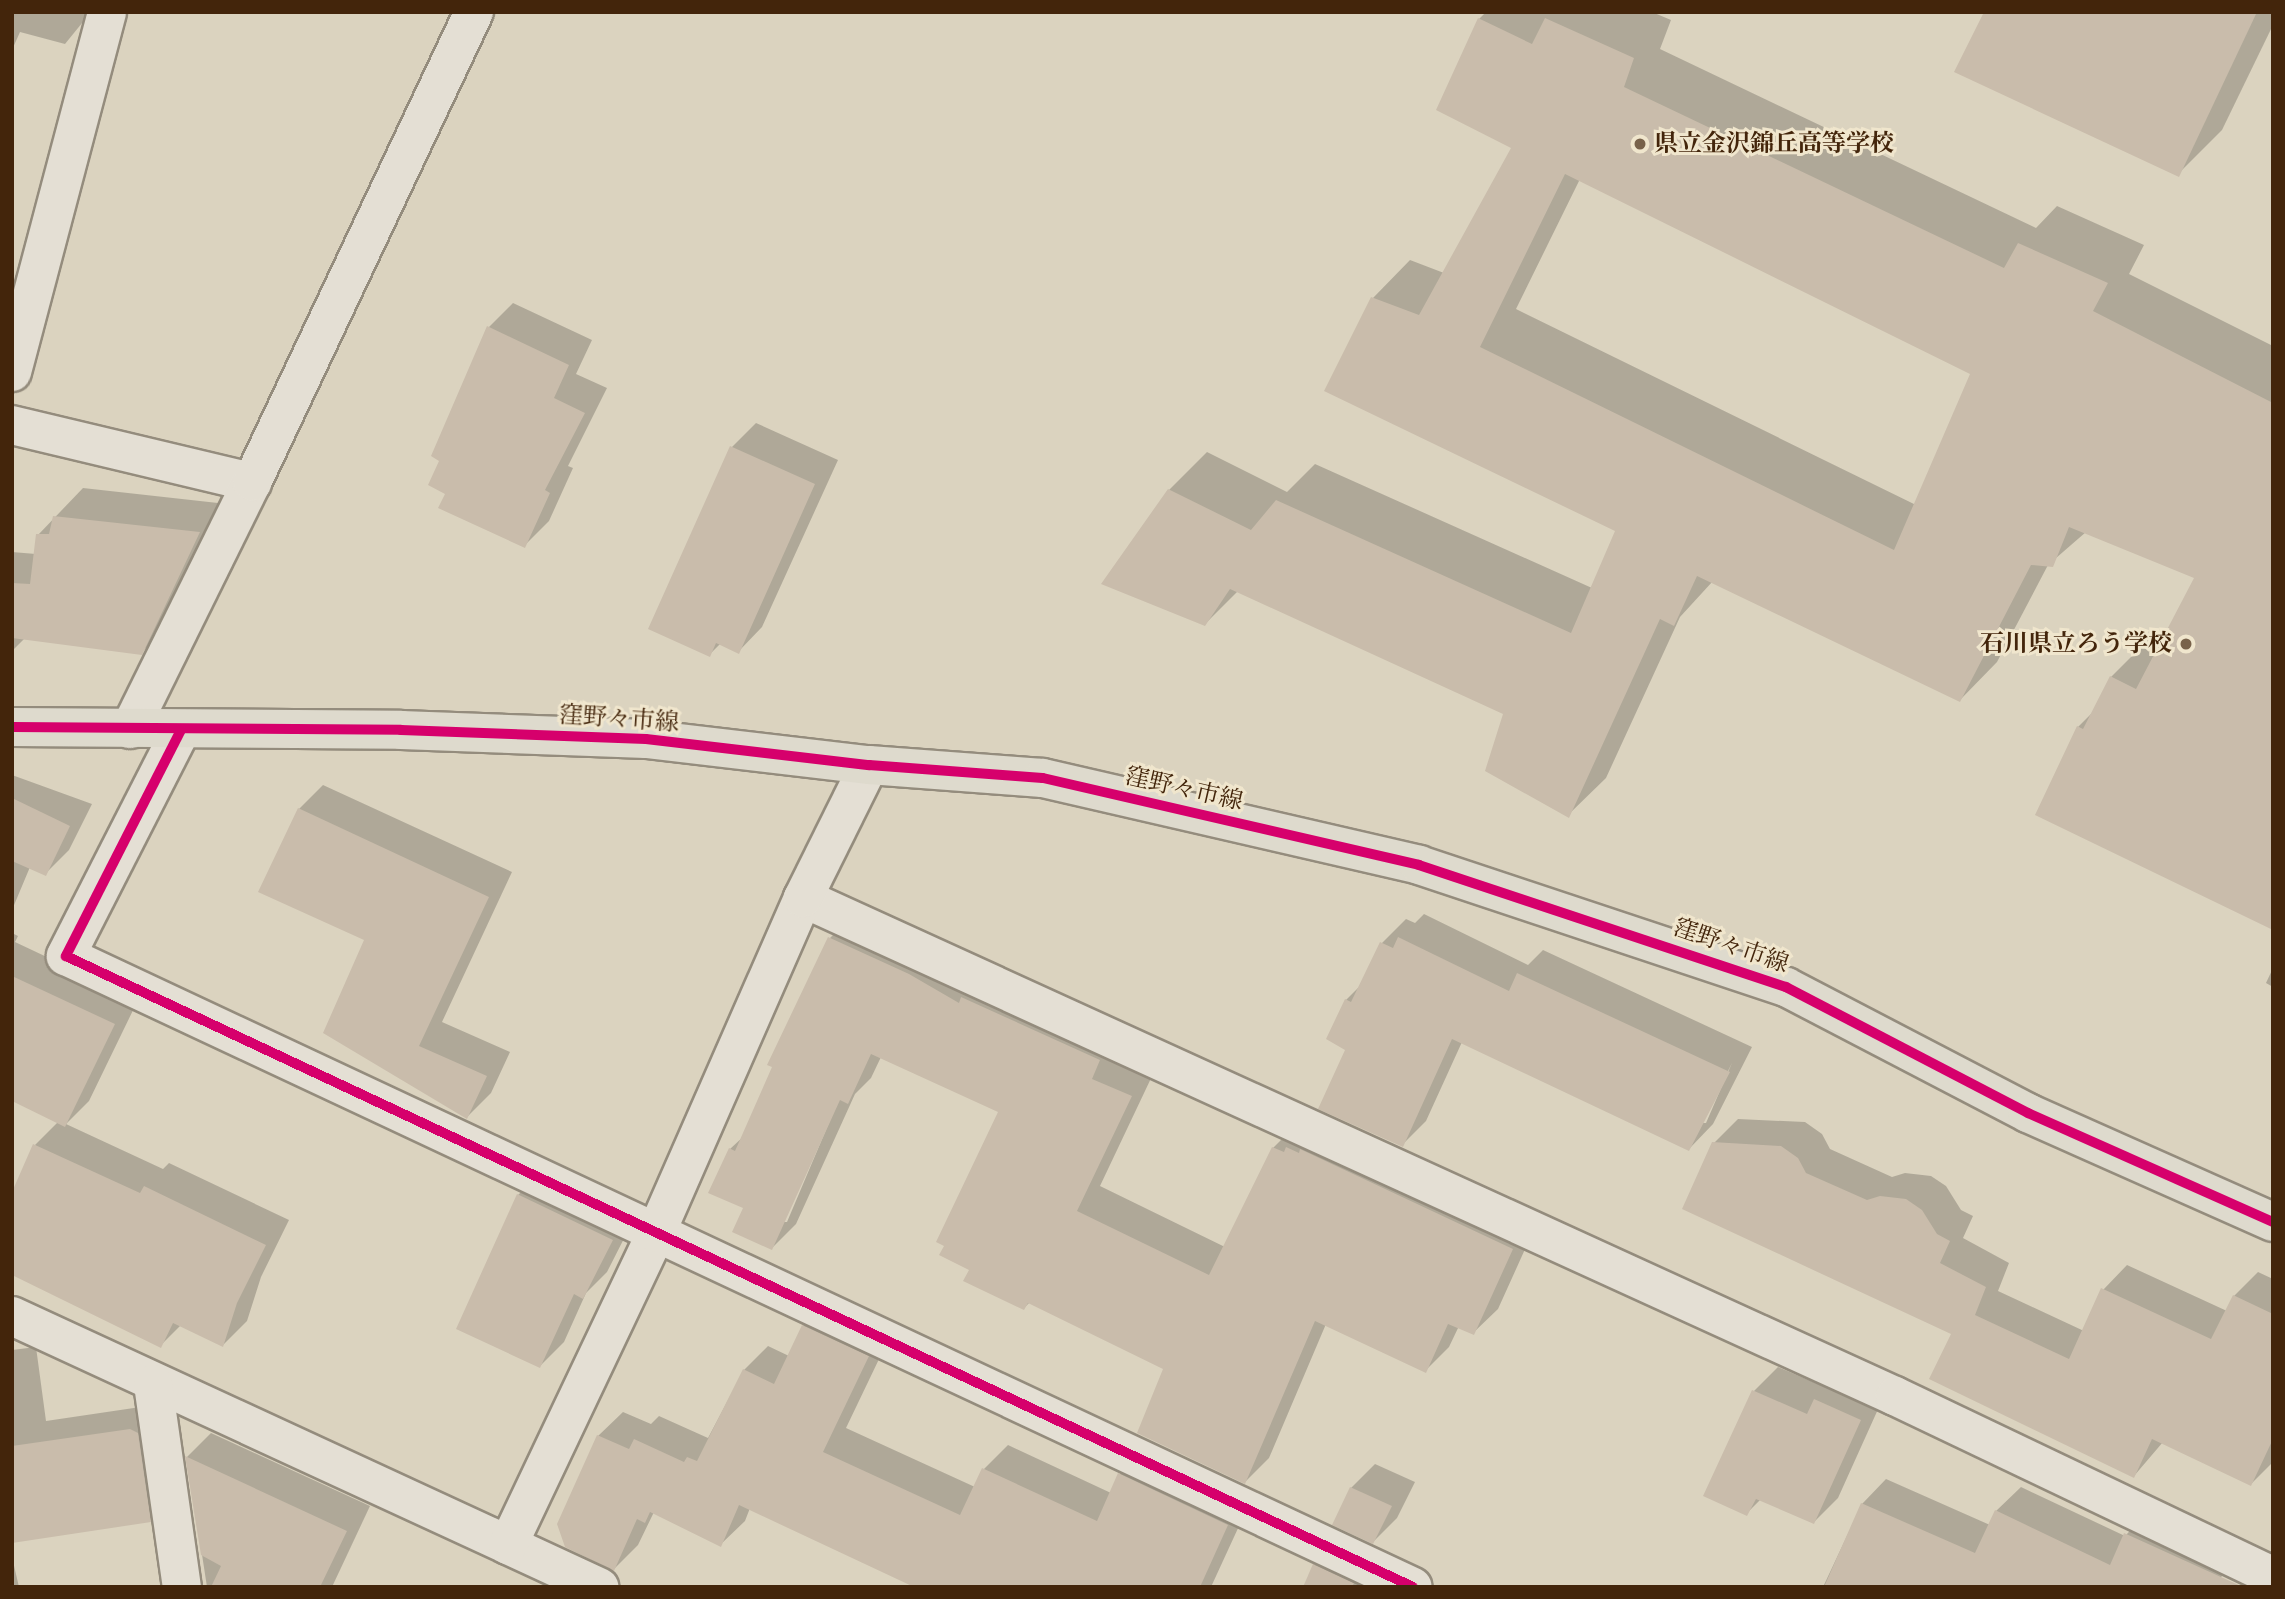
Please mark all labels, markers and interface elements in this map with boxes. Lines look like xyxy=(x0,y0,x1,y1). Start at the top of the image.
place label: 県立金沢錦丘高等学校 xyxy=(1654,130,1894,158)
marker: 県立金沢錦丘高等学校 xyxy=(1632,136,1648,152)
place label: 石川県立ろう学校 xyxy=(1980,630,2172,658)
marker: 石川県立ろう学校 xyxy=(2178,636,2194,652)
street label: 窪野々市線 xyxy=(558,700,680,738)
street label: 窪野々市線 xyxy=(1122,761,1246,817)
street label: 窪野々市線 xyxy=(1670,913,1792,979)

